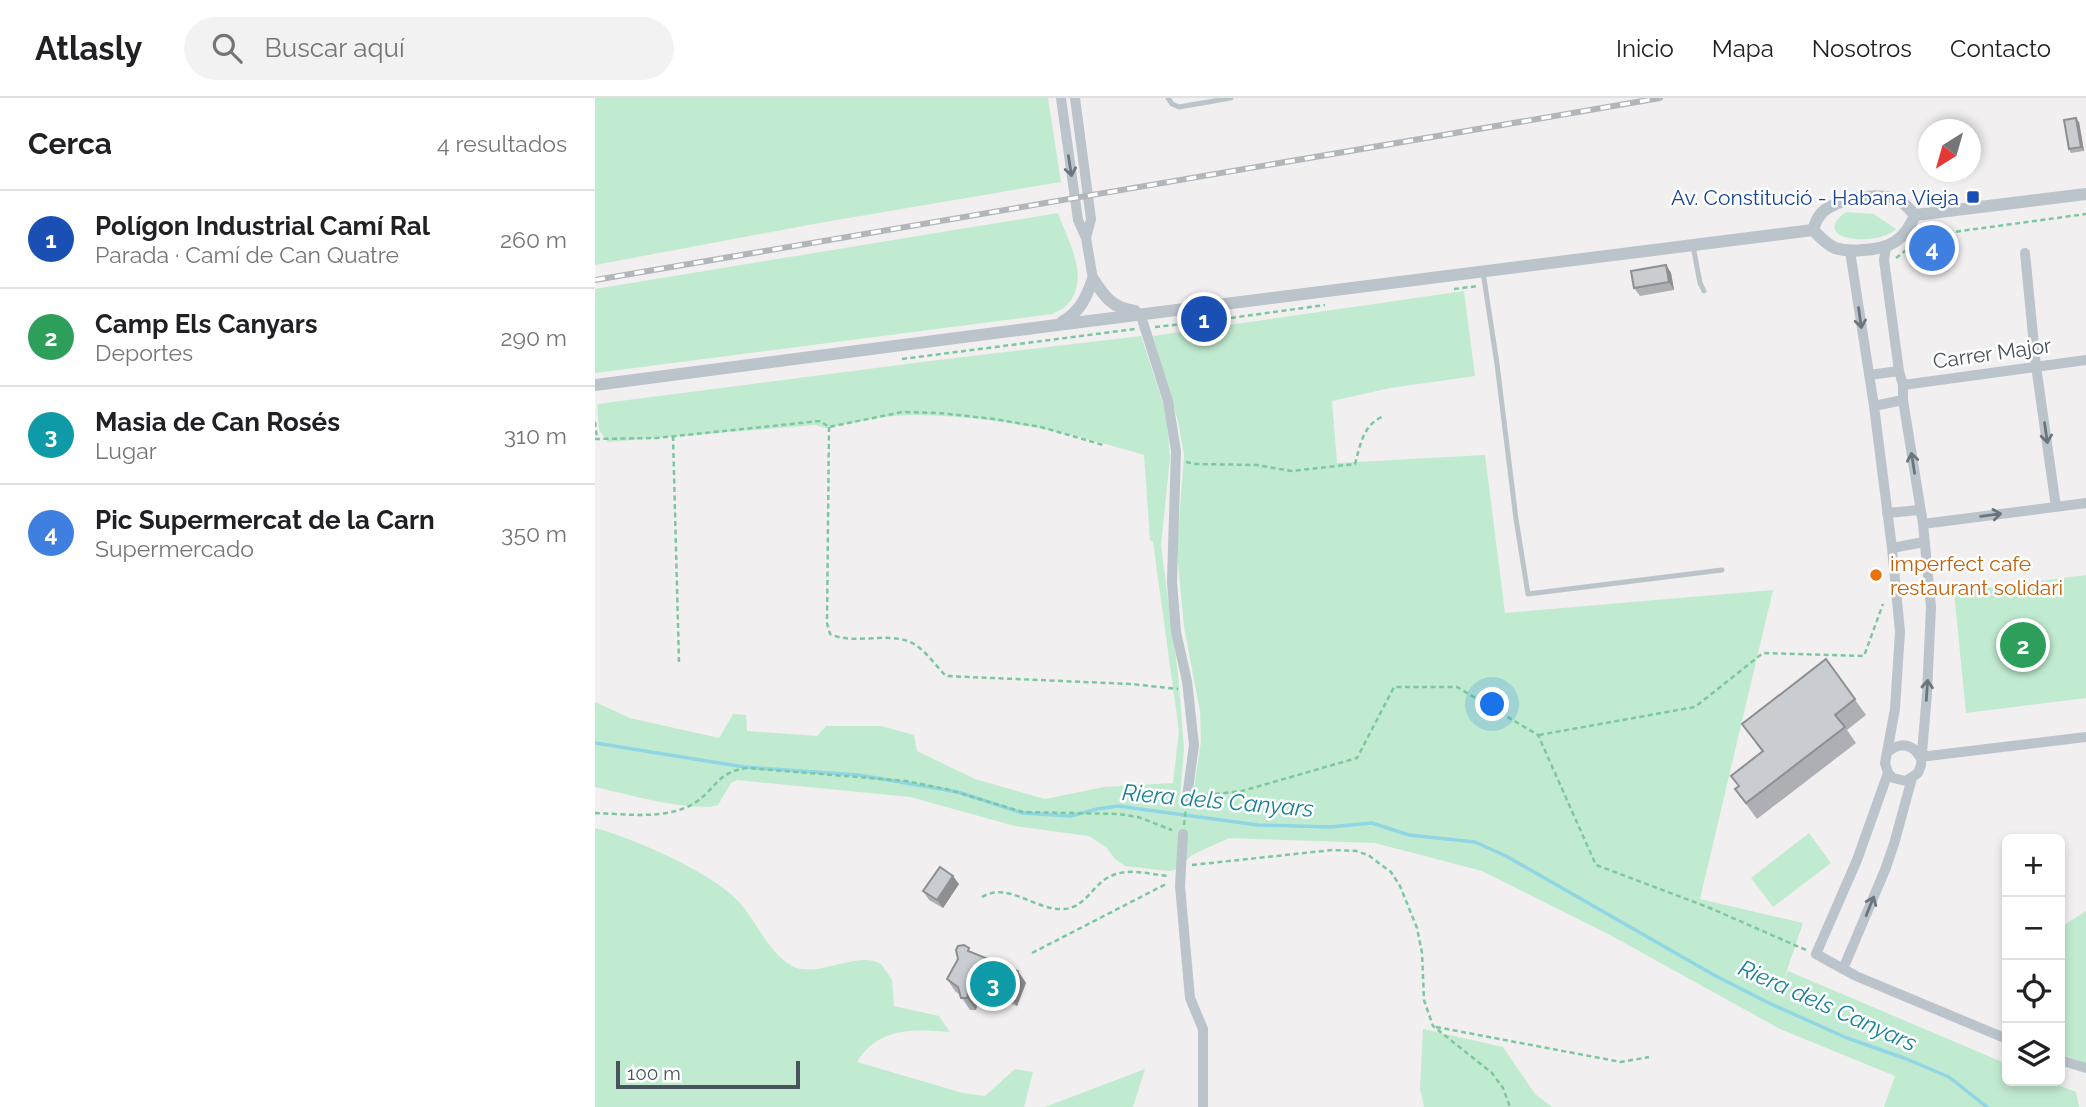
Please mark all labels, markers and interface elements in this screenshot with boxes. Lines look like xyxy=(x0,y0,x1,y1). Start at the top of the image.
search box xyxy=(184,17,674,80)
text: Atlasly xyxy=(35,29,142,68)
icon: search xyxy=(208,29,246,67)
text: Buscar aquí xyxy=(264,33,405,63)
text: Inicio xyxy=(1616,34,1674,63)
text: Mapa xyxy=(1712,34,1774,63)
text: Nosotros xyxy=(1812,34,1912,63)
text: Contacto xyxy=(1950,34,2051,63)
north arrow xyxy=(1918,119,1981,182)
text: Cerca xyxy=(28,126,112,161)
text: 4 resultados xyxy=(437,130,567,157)
one-way arrow xyxy=(1064,154,1077,177)
place label: Av. Constitució - Habana Vieja xyxy=(1671,185,1959,210)
marker: Av. Constitució - Habana Vieja xyxy=(1965,189,1981,205)
text: Polígon Industrial Camí Ral xyxy=(95,211,430,241)
pin: 4 xyxy=(1909,222,1955,274)
text: 1 xyxy=(45,226,57,253)
text: 260 m xyxy=(500,226,567,253)
text: Parada · Camí de Can Quatre xyxy=(95,241,399,268)
pin: 1 xyxy=(1181,293,1227,345)
one-way arrow xyxy=(1854,306,1867,329)
text: Camp Els Canyars xyxy=(95,309,318,339)
text: 2 xyxy=(45,324,57,351)
text: 290 m xyxy=(500,324,567,351)
street label: Carrer Major xyxy=(1931,332,2053,374)
text: Deportes xyxy=(95,339,193,366)
text: Masia de Can Rosés xyxy=(95,407,340,437)
text: 3 xyxy=(45,422,57,449)
text: 310 m xyxy=(504,422,567,449)
one-way arrow xyxy=(2040,422,2053,444)
text: Lugar xyxy=(95,437,157,464)
one-way arrow xyxy=(1906,453,1919,475)
text: Pic Supermercat de la Carn xyxy=(95,505,435,535)
one-way arrow xyxy=(1979,508,2002,521)
text: 4 xyxy=(44,520,58,547)
text: 350 m xyxy=(501,520,567,547)
text: Supermercado xyxy=(95,535,254,562)
place label: imperfect cafe restaurant solidari xyxy=(1890,551,2063,600)
marker: imperfect cafe restaurant solidari xyxy=(1868,567,1884,583)
pin: 2 xyxy=(2000,619,2046,671)
one-way arrow xyxy=(1921,679,1934,701)
your location xyxy=(1475,687,1509,721)
water label: Riera dels Canyars xyxy=(1121,778,1315,822)
map controls xyxy=(2002,834,2065,1086)
button: + xyxy=(2002,834,2065,897)
one-way arrow xyxy=(1865,896,1878,918)
button: − xyxy=(2002,897,2065,960)
water label: Riera dels Canyars xyxy=(1735,954,1921,1057)
pin: 3 xyxy=(970,958,1016,1010)
button: locate xyxy=(2002,960,2065,1023)
button: layers xyxy=(2002,1023,2065,1086)
scale bar xyxy=(616,1058,800,1090)
text: 100 m xyxy=(627,1062,681,1084)

